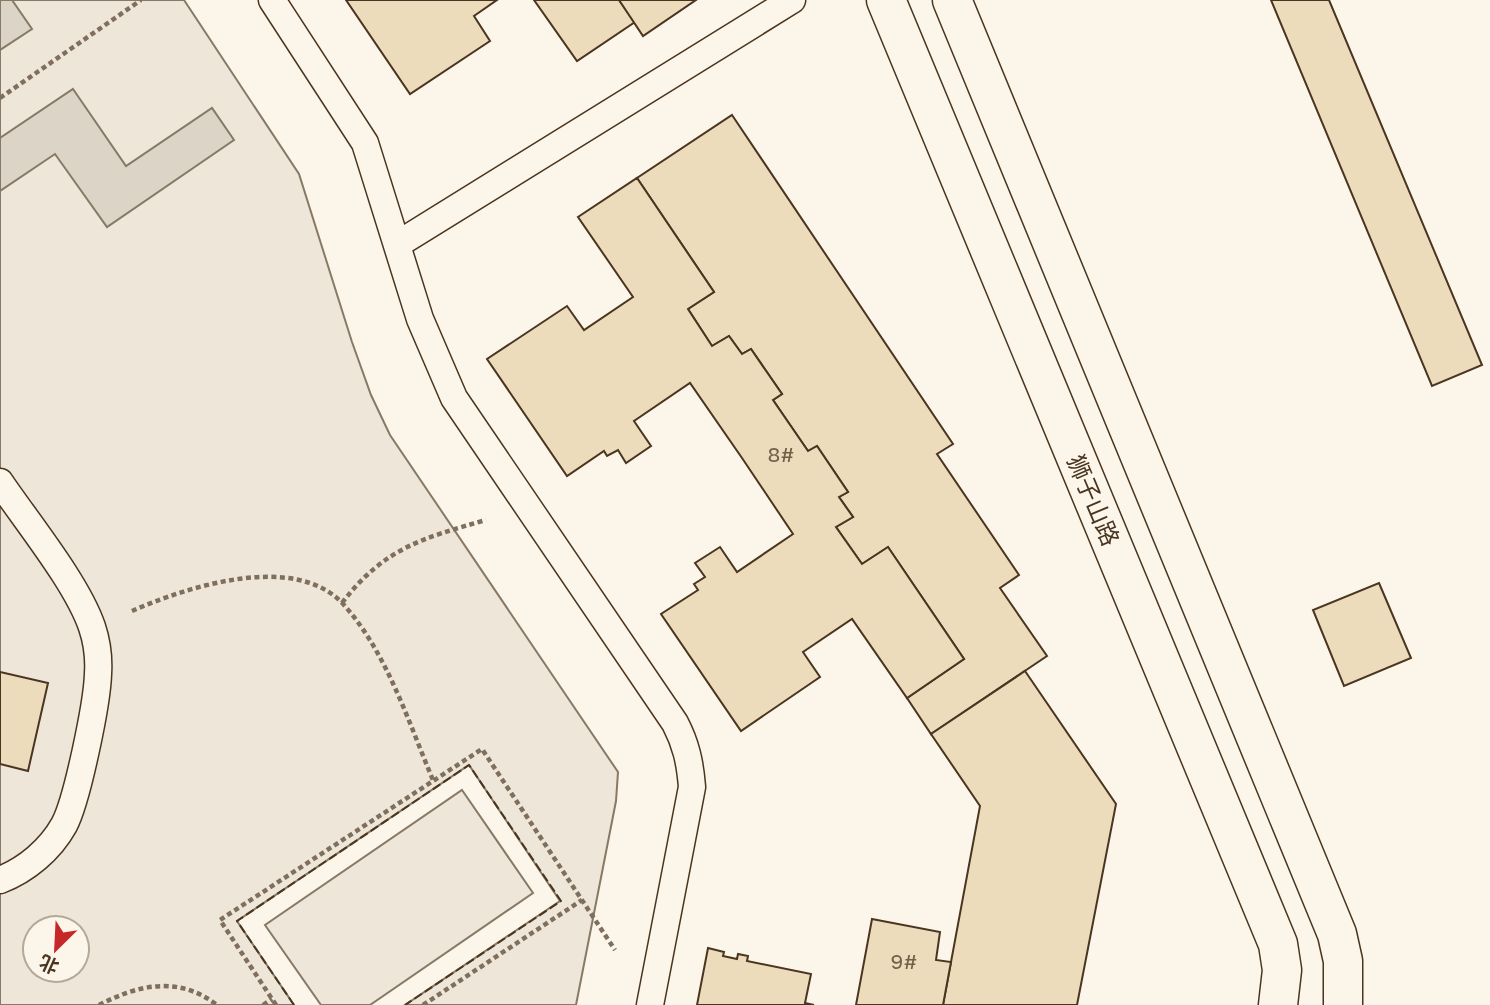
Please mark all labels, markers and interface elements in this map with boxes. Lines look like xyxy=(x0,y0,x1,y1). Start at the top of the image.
house number: 8# xyxy=(767,441,795,467)
street label: 狮子山路 xyxy=(1062,450,1126,550)
north arrow xyxy=(21,914,91,984)
house number: 9# xyxy=(891,948,918,974)
text: 北 xyxy=(36,951,62,979)

